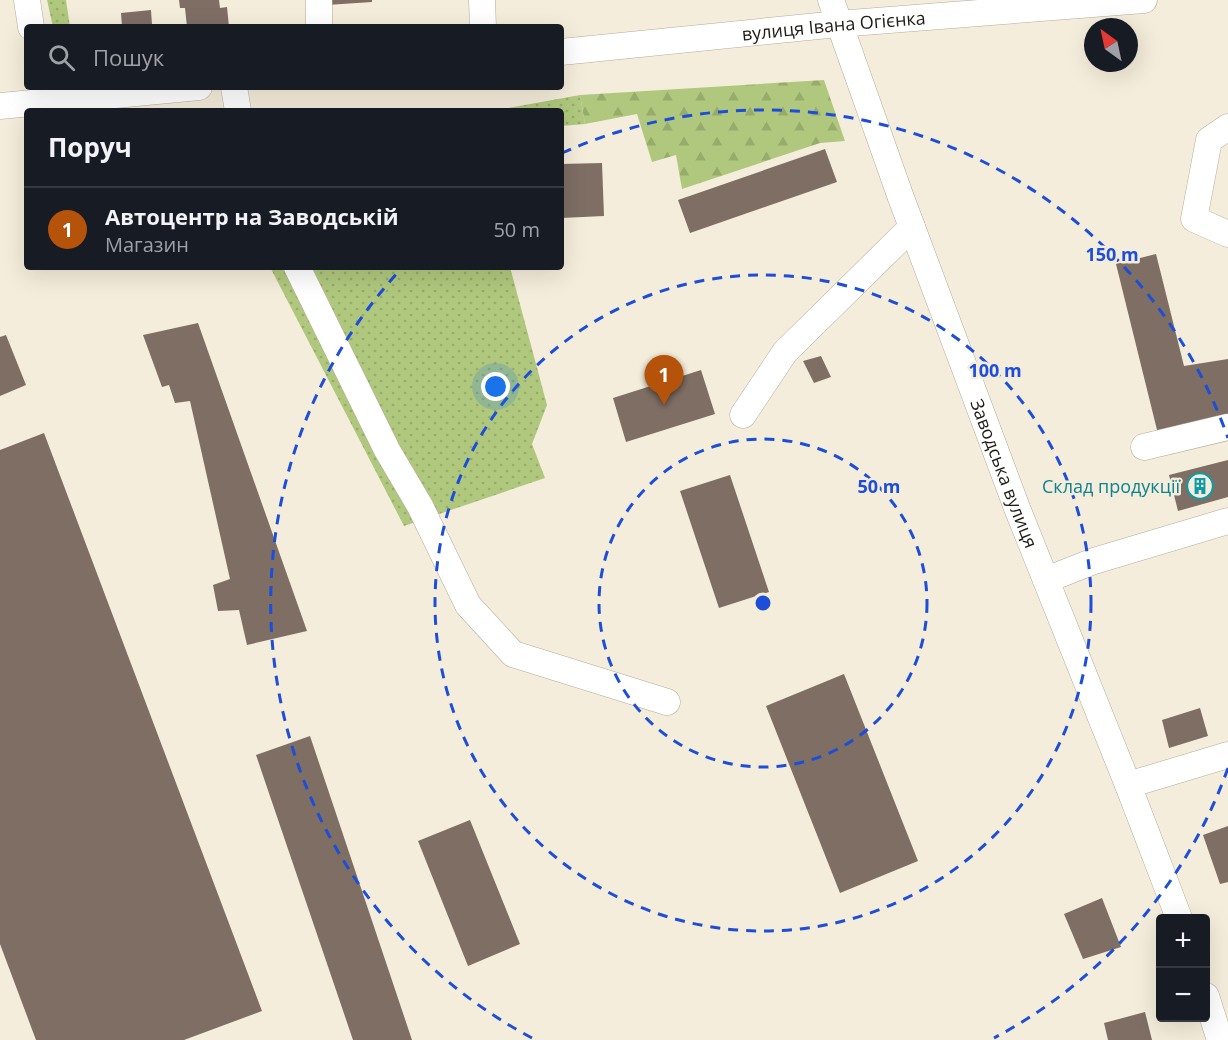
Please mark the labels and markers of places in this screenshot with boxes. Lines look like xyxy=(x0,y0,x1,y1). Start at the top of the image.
pin: 1 xyxy=(644,356,684,405)
building icon: Склад продукції xyxy=(1185,471,1215,501)
place label: Склад продукції xyxy=(1042,474,1180,498)
centre of rings xyxy=(753,593,773,613)

